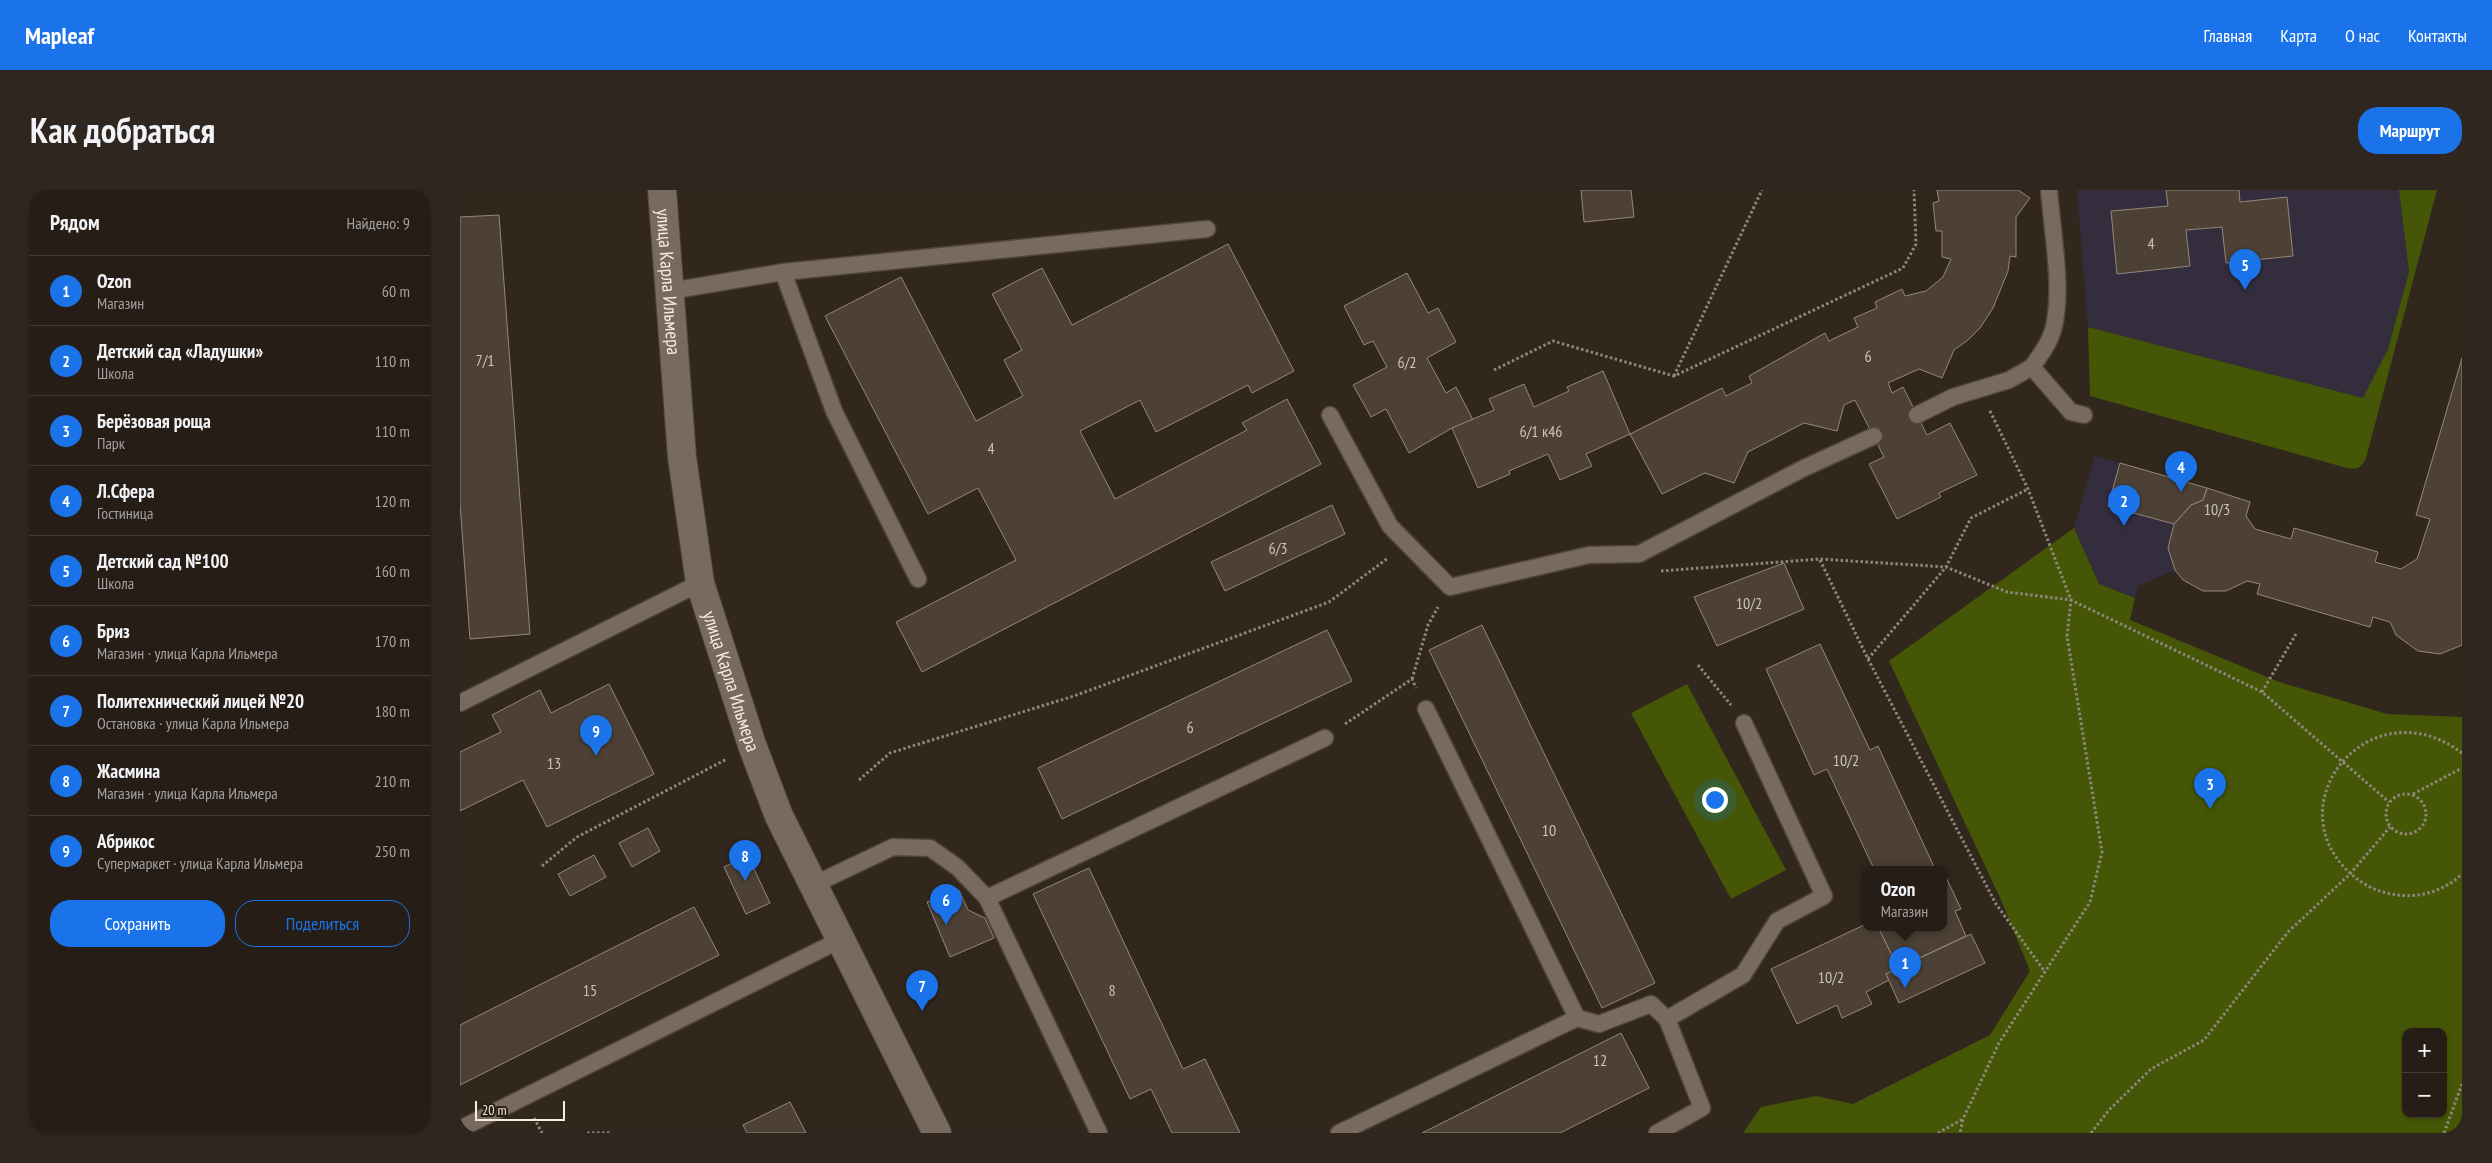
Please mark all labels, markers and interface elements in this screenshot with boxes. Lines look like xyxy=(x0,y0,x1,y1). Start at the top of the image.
text: Mapleaf xyxy=(25,20,94,51)
text: Главная xyxy=(2204,24,2252,47)
text: Карта xyxy=(2280,24,2317,47)
text: О нас xyxy=(2345,24,2380,47)
text: Контакты xyxy=(2408,24,2467,47)
text: Как добраться xyxy=(30,107,215,153)
button: Маршрут xyxy=(2358,107,2462,154)
street label: улица Карла Ильмера xyxy=(651,208,686,356)
text: Рядом xyxy=(50,209,100,236)
text: Найдено: 9 xyxy=(347,213,410,233)
house number: 4 xyxy=(2147,233,2155,253)
pin: 5 xyxy=(2229,249,2261,290)
text: Ozon xyxy=(97,269,131,293)
text: 1 xyxy=(62,281,70,301)
text: 60 m xyxy=(382,281,410,301)
text: Магазин xyxy=(97,293,144,313)
text: Детский сад «Ладушки» xyxy=(97,339,263,363)
house number: 6 xyxy=(1864,346,1872,366)
house number: 7/1 xyxy=(475,350,495,370)
text: 2 xyxy=(62,351,70,371)
text: 110 m xyxy=(375,351,410,371)
house number: 6/2 xyxy=(1397,352,1417,372)
text: Школа xyxy=(97,363,134,383)
text: Берёзовая роща xyxy=(97,409,211,433)
text: 3 xyxy=(62,421,70,441)
text: 110 m xyxy=(375,421,410,441)
house number: 6/1 к46 xyxy=(1519,421,1563,441)
text: Парк xyxy=(97,433,125,453)
house number: 4 xyxy=(987,438,995,458)
pin: 4 xyxy=(2165,451,2197,492)
text: Л.Сфера xyxy=(97,479,155,503)
pin: 2 xyxy=(2108,485,2140,526)
text: 4 xyxy=(62,491,70,511)
text: 120 m xyxy=(375,491,410,511)
house number: 10/3 xyxy=(2204,499,2230,519)
text: Гостиница xyxy=(97,503,153,523)
house number: 6/3 xyxy=(1268,538,1288,558)
text: Детский сад №100 xyxy=(97,549,229,573)
text: 5 xyxy=(62,561,70,581)
text: 160 m xyxy=(375,561,410,581)
text: Школа xyxy=(97,573,134,593)
house number: 10/2 xyxy=(1736,593,1762,613)
street label: улица Карла Ильмера xyxy=(698,608,765,755)
text: Бриз xyxy=(97,619,130,643)
text: 6 xyxy=(62,631,70,651)
text: 170 m xyxy=(375,631,410,651)
text: Магазин · улица Карла Ильмера xyxy=(97,643,278,663)
text: Политехнический лицей №20 xyxy=(97,689,304,713)
text: 7 xyxy=(62,701,70,721)
text: 180 m xyxy=(375,701,410,721)
text: Остановка · улица Карла Ильмера xyxy=(97,713,289,733)
pin: 9 xyxy=(580,715,612,756)
house number: 6 xyxy=(1186,717,1194,737)
house number: 10/2 xyxy=(1833,750,1859,770)
house number: 13 xyxy=(547,753,561,773)
text: Жасмина xyxy=(97,759,160,783)
pin: 3 xyxy=(2194,768,2226,809)
text: 8 xyxy=(62,771,70,791)
text: 210 m xyxy=(375,771,410,791)
text: Магазин · улица Карла Ильмера xyxy=(97,783,278,803)
your location xyxy=(1702,787,1728,813)
house number: 10 xyxy=(1542,820,1556,840)
text: Абрикос xyxy=(97,829,155,853)
pin: 8 xyxy=(729,840,761,881)
text: 9 xyxy=(62,841,70,861)
text: 250 m xyxy=(375,841,410,861)
text: Супермаркет · улица Карла Ильмера xyxy=(97,853,303,873)
popup xyxy=(1862,866,1947,931)
text: Ozon xyxy=(1881,877,1915,901)
pin: 6 xyxy=(930,884,962,925)
button: Сохранить xyxy=(50,900,225,947)
button: Поделиться xyxy=(235,900,410,947)
text: Магазин xyxy=(1881,901,1928,921)
pin: 1 xyxy=(1889,947,1921,988)
house number: 10/2 xyxy=(1818,967,1844,987)
pin: 7 xyxy=(906,970,938,1011)
house number: 15 xyxy=(583,980,597,1000)
house number: 8 xyxy=(1108,980,1116,1000)
map controls xyxy=(2402,1028,2447,1118)
button: + xyxy=(2402,1028,2447,1073)
house number: 12 xyxy=(1593,1050,1607,1070)
button: − xyxy=(2402,1073,2447,1118)
scale bar xyxy=(475,1098,565,1121)
text: 20 m xyxy=(482,1101,507,1119)

